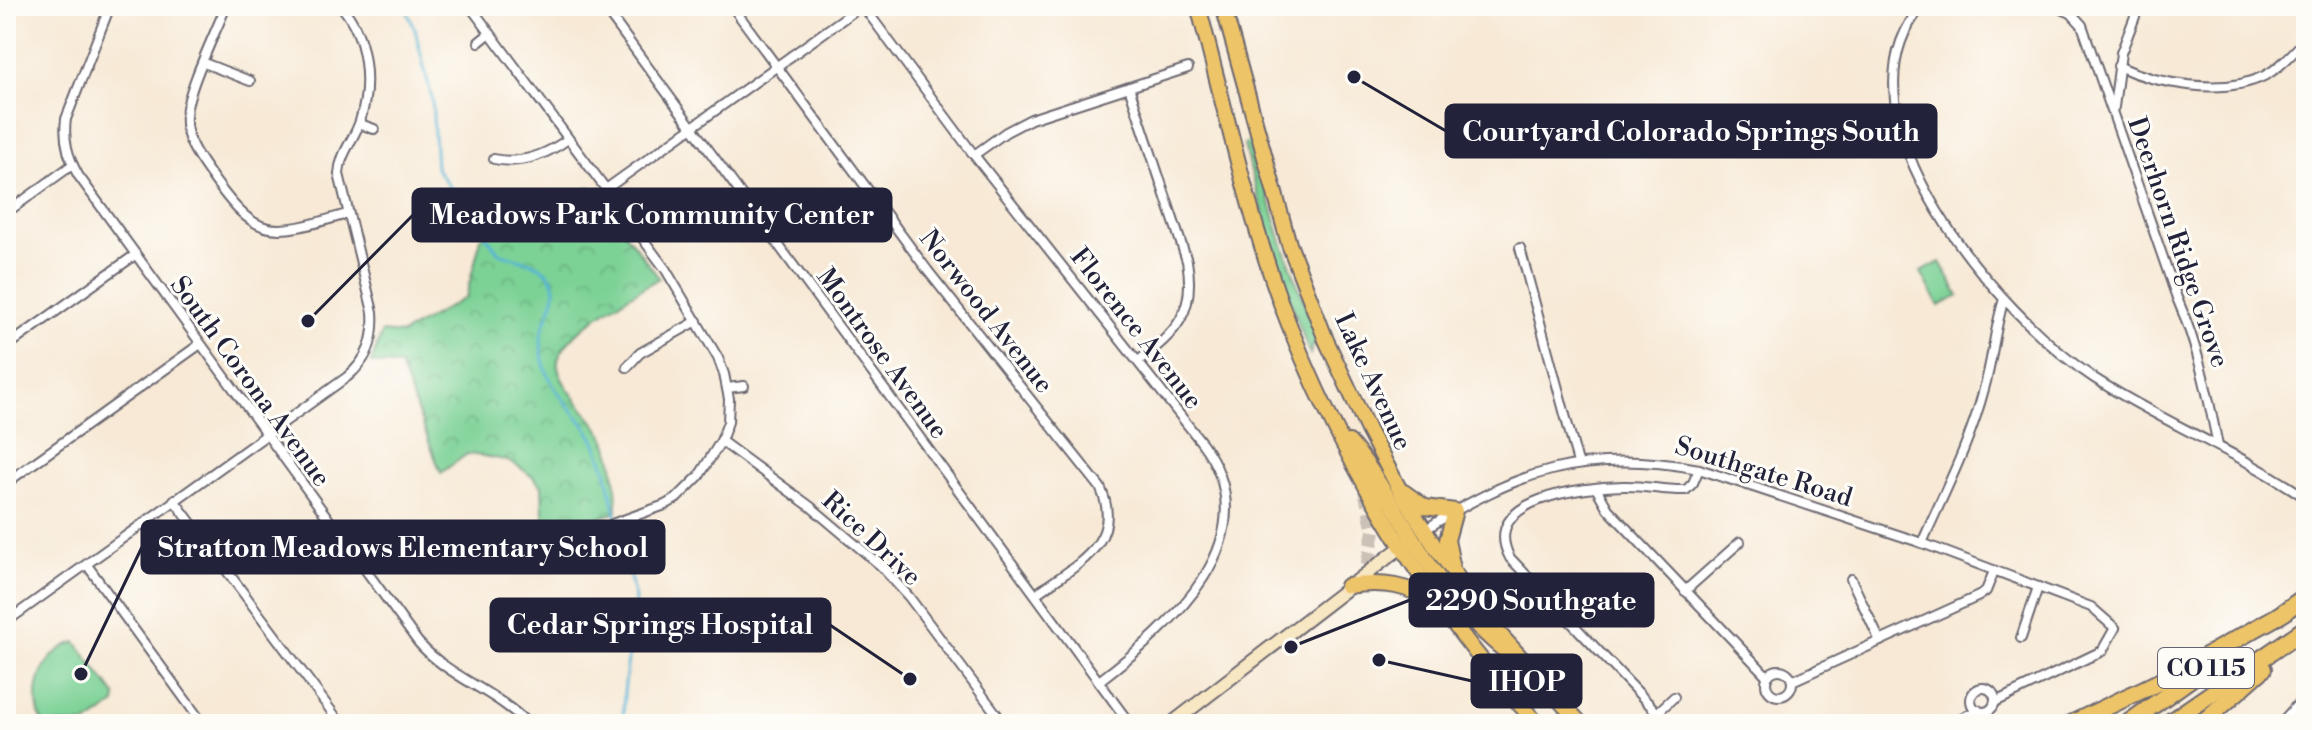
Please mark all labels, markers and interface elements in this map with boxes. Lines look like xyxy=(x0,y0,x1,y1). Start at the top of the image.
callout: Courtyard Colorado Springs South xyxy=(1446,105,1936,157)
street label: Deerhorn Ridge Grove xyxy=(2120,113,2236,372)
text: Courtyard Colorado Springs South xyxy=(1462,115,1920,150)
callout: Meadows Park Community Center xyxy=(413,189,891,241)
text: Meadows Park Community Center xyxy=(429,198,875,233)
street label: Norwood Avenue xyxy=(912,224,1060,400)
street label: Florence Avenue xyxy=(1063,241,1209,416)
street label: Montrose Avenue xyxy=(809,262,955,445)
street label: South Corona Avenue xyxy=(163,270,337,493)
street label: Lake Avenue xyxy=(1327,308,1419,455)
street label: Southgate Road xyxy=(1671,430,1856,514)
street label: Rice Drive xyxy=(815,485,928,593)
callout: Stratton Meadows Elementary School xyxy=(142,521,664,573)
text: Stratton Meadows Elementary School xyxy=(158,531,648,566)
callout: 2290 Southgate xyxy=(1410,574,1653,626)
text: 2290 Southgate xyxy=(1425,584,1637,619)
callout: Cedar Springs Hospital xyxy=(491,599,830,651)
text: Cedar Springs Hospital xyxy=(507,608,813,643)
road number: CO 115 xyxy=(2158,648,2254,688)
callout: IHOP xyxy=(1472,655,1581,707)
text: IHOP xyxy=(1489,665,1566,700)

